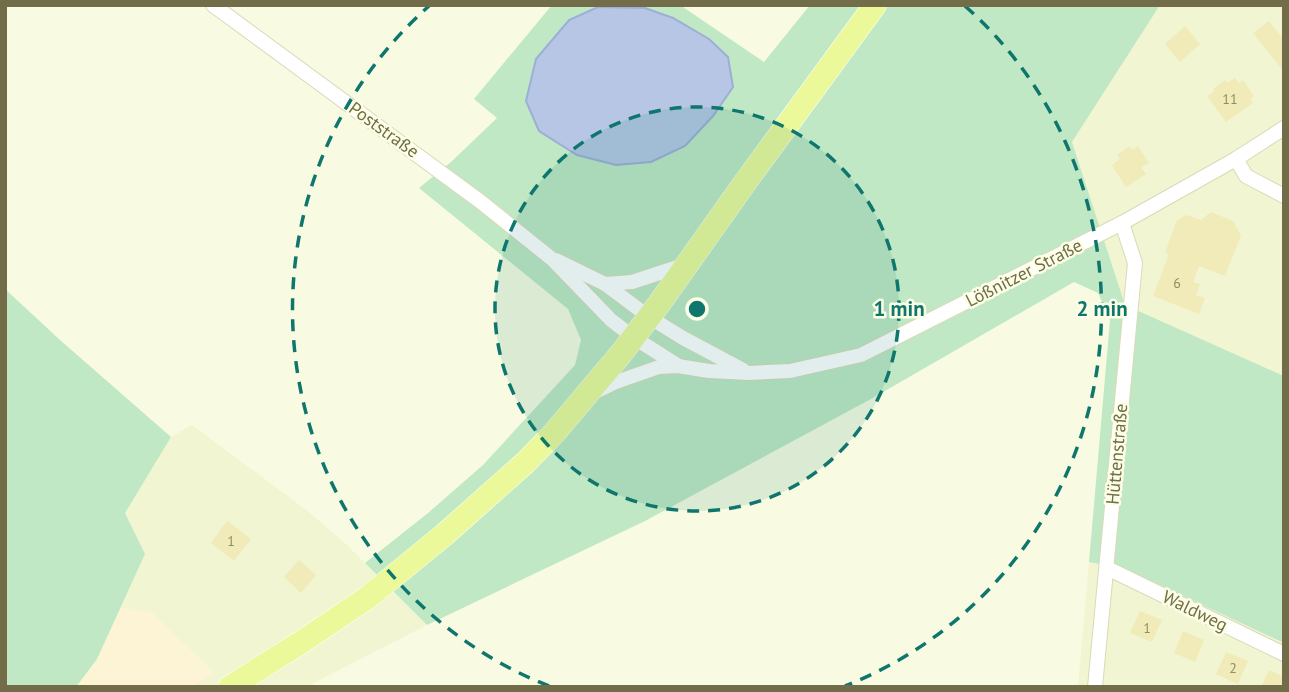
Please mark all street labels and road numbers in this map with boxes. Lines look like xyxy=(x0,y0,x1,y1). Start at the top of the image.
street label: Poststraße xyxy=(345,96,424,163)
street label: Lößnitzer Straße xyxy=(962,233,1086,312)
street label: Hüttenstraße xyxy=(1101,402,1132,505)
street label: Waldweg xyxy=(1159,585,1232,636)

